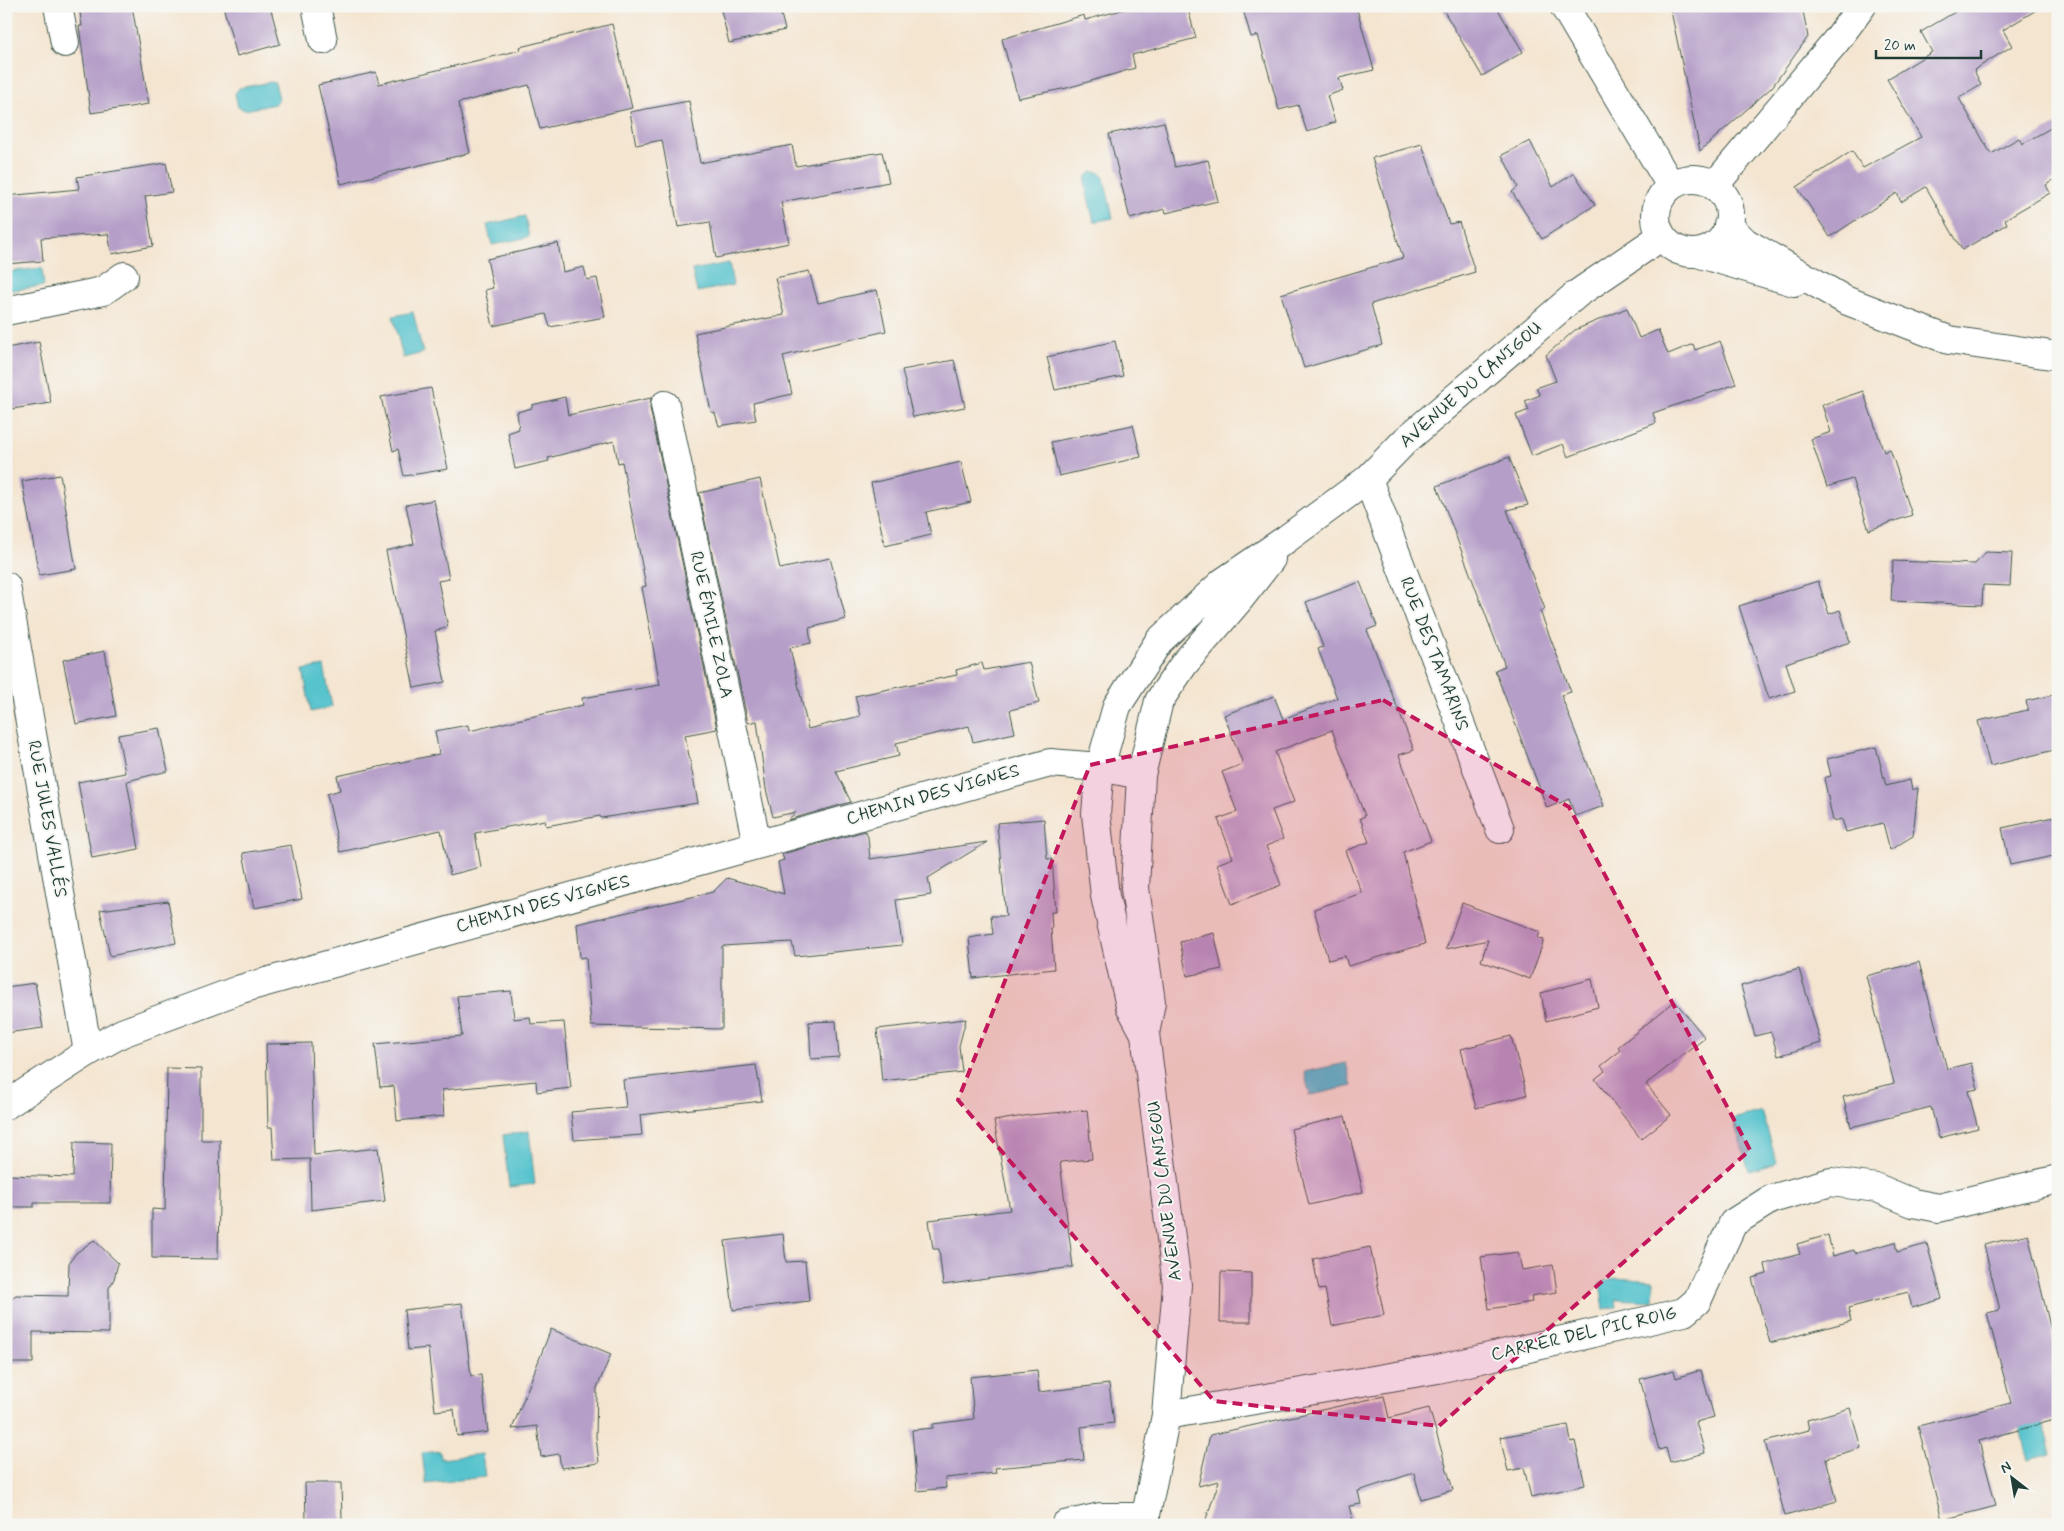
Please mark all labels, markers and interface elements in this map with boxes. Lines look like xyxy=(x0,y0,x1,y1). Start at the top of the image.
scale bar xyxy=(1876,28,1982,60)
text: 20 m xyxy=(1884,36,1916,56)
street label: AVENUE DU CANIGOU xyxy=(1395,316,1547,454)
street label: RUE ÉMILE ZOLA xyxy=(684,549,738,701)
street label: RUE DES TAMARINS xyxy=(1394,574,1474,734)
street label: RUE JULES VALLÉS xyxy=(21,739,73,900)
street label: CHEMIN DES VIGNES xyxy=(844,759,1023,831)
street label: CHEMIN DES VIGNES xyxy=(453,869,633,939)
street label: AVENUE DU CANIGOU xyxy=(1142,1099,1188,1283)
street label: CARRER DEL PIC ROIG xyxy=(1489,1301,1679,1367)
north arrow xyxy=(1986,1454,2036,1504)
text: N xyxy=(1997,1458,2014,1478)

